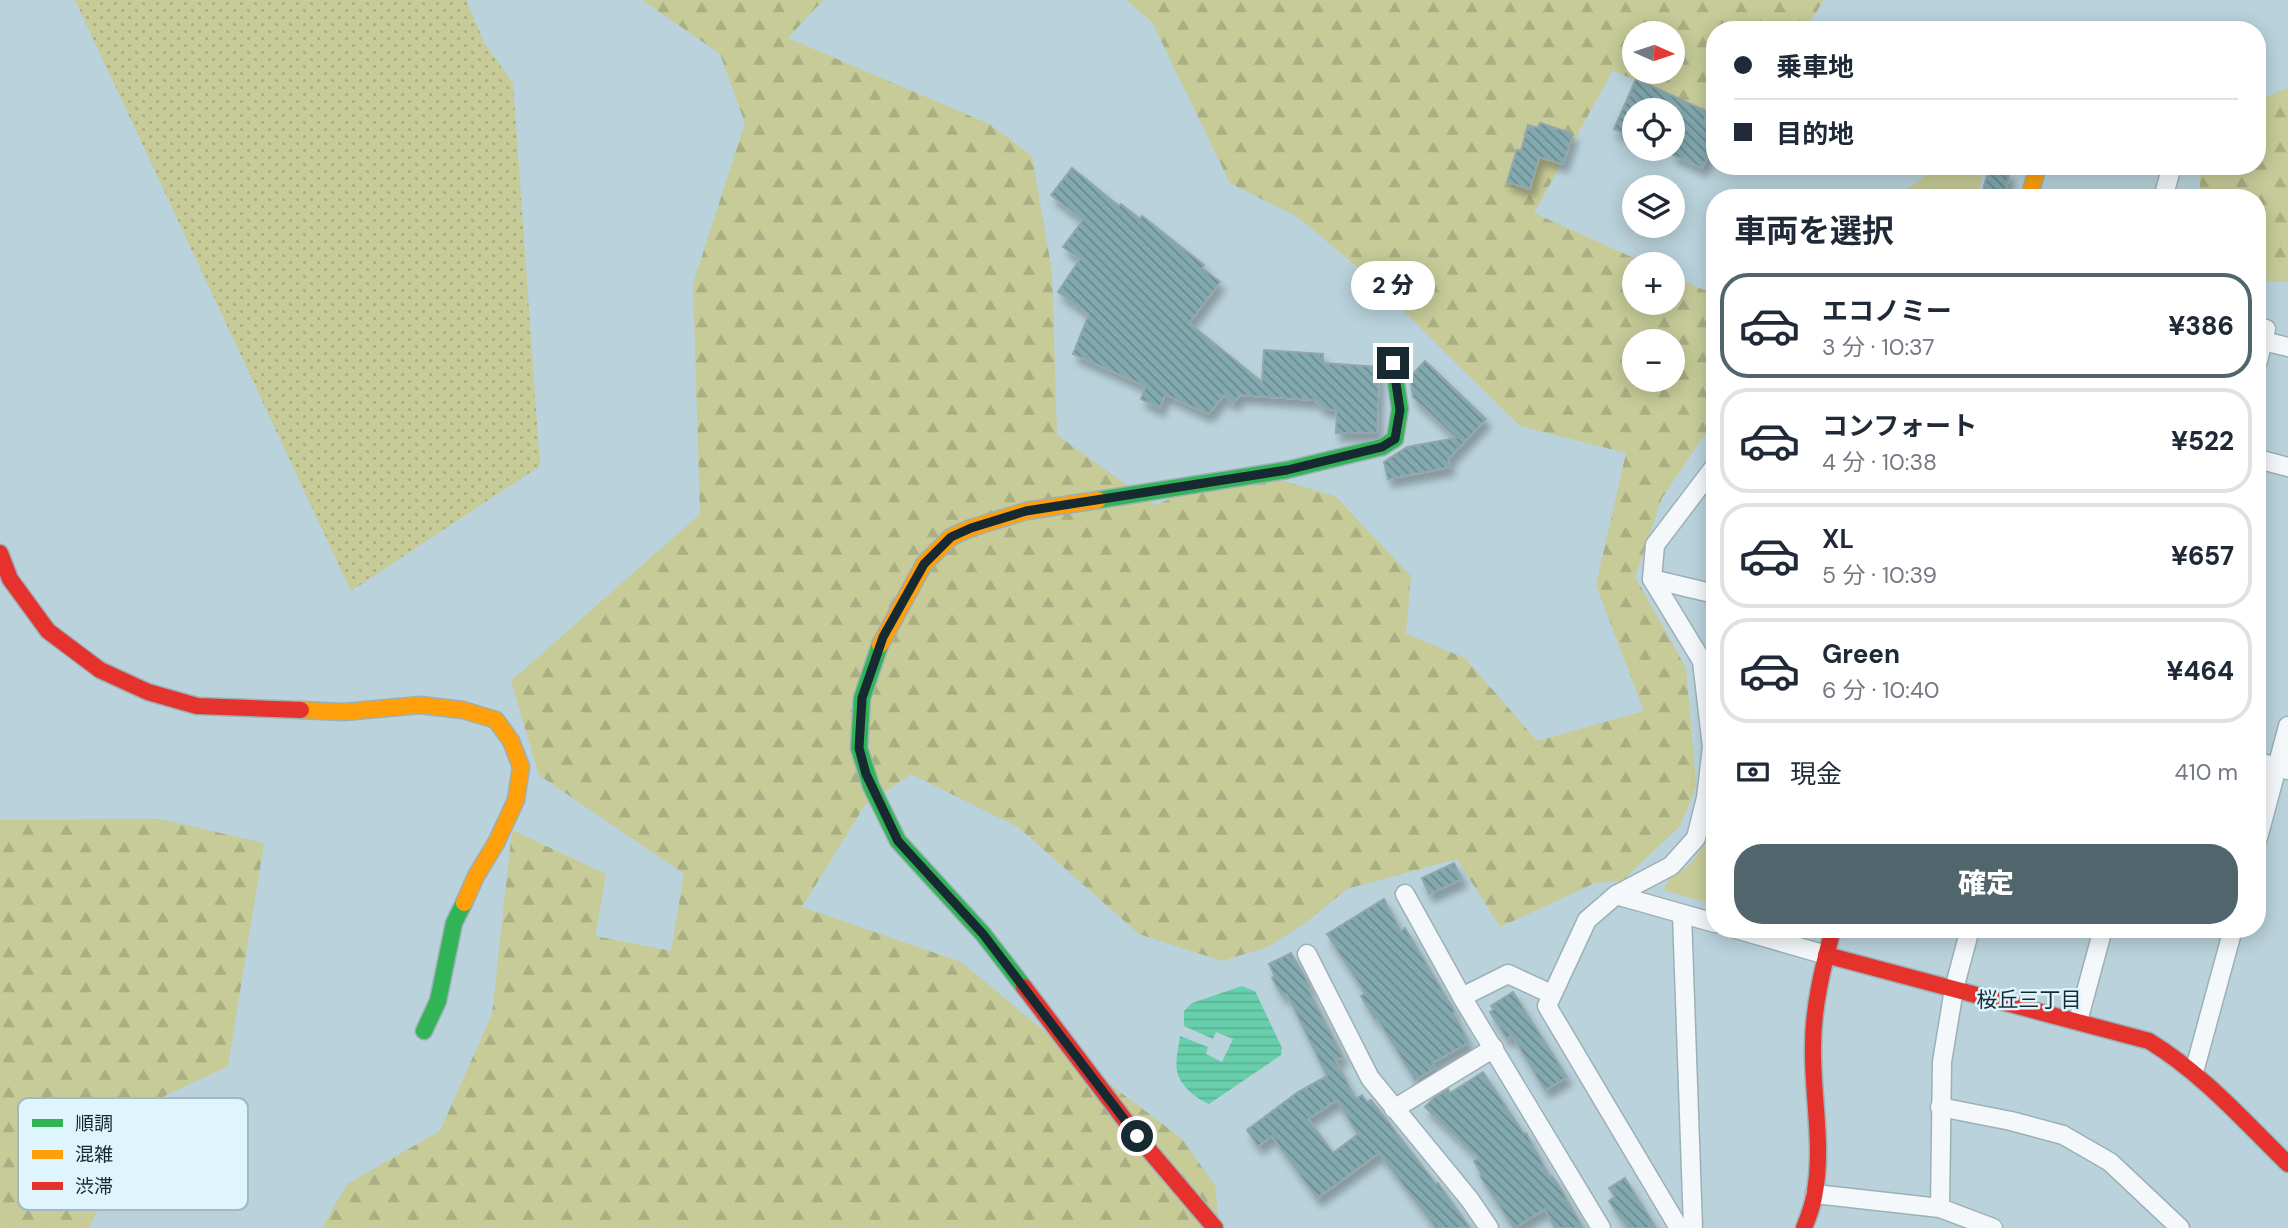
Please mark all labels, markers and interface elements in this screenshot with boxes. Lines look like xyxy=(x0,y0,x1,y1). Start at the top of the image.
north arrow xyxy=(1622,21,1685,84)
map controls xyxy=(1622,21,1685,392)
text: 乗車地 xyxy=(1776,50,1854,84)
button: locate xyxy=(1622,98,1685,161)
text: 目的地 xyxy=(1776,117,1854,151)
button: layers xyxy=(1622,175,1685,238)
text: 車両を選択 xyxy=(1734,210,1894,252)
button: + xyxy=(1622,252,1685,315)
callout: 2 分 xyxy=(1351,262,1435,310)
text: 2 分 xyxy=(1372,270,1414,300)
icon: car xyxy=(1738,294,1801,357)
text: エコノミー xyxy=(1822,294,1952,328)
text: ¥386 xyxy=(2168,309,2234,343)
button: − xyxy=(1622,329,1685,392)
text: 3 分 · 10:37 xyxy=(1822,332,1935,362)
route end xyxy=(1377,347,1409,379)
icon: car xyxy=(1738,409,1801,472)
text: コンフォート xyxy=(1822,409,1977,443)
text: ¥522 xyxy=(2171,424,2234,458)
text: 4 分 · 10:38 xyxy=(1822,447,1937,477)
text: XL xyxy=(1822,522,1854,556)
icon: car xyxy=(1738,524,1801,587)
text: ¥657 xyxy=(2171,539,2234,573)
text: 5 分 · 10:39 xyxy=(1822,560,1937,590)
text: Green xyxy=(1822,637,1900,671)
icon: car xyxy=(1738,639,1801,702)
text: ¥464 xyxy=(2166,654,2234,688)
text: 6 分 · 10:40 xyxy=(1822,675,1940,705)
icon: cash xyxy=(1734,753,1772,791)
text: 現金 xyxy=(1790,757,1842,791)
text: 410 m xyxy=(2175,757,2238,787)
button: 確定 xyxy=(1734,844,2238,924)
district label: 桜丘三丁目 xyxy=(1977,986,2082,1014)
legend xyxy=(18,1098,248,1210)
text: 順調 xyxy=(75,1111,113,1136)
route start xyxy=(1121,1120,1153,1152)
text: 混雑 xyxy=(75,1142,113,1167)
text: 渋滞 xyxy=(75,1174,113,1199)

